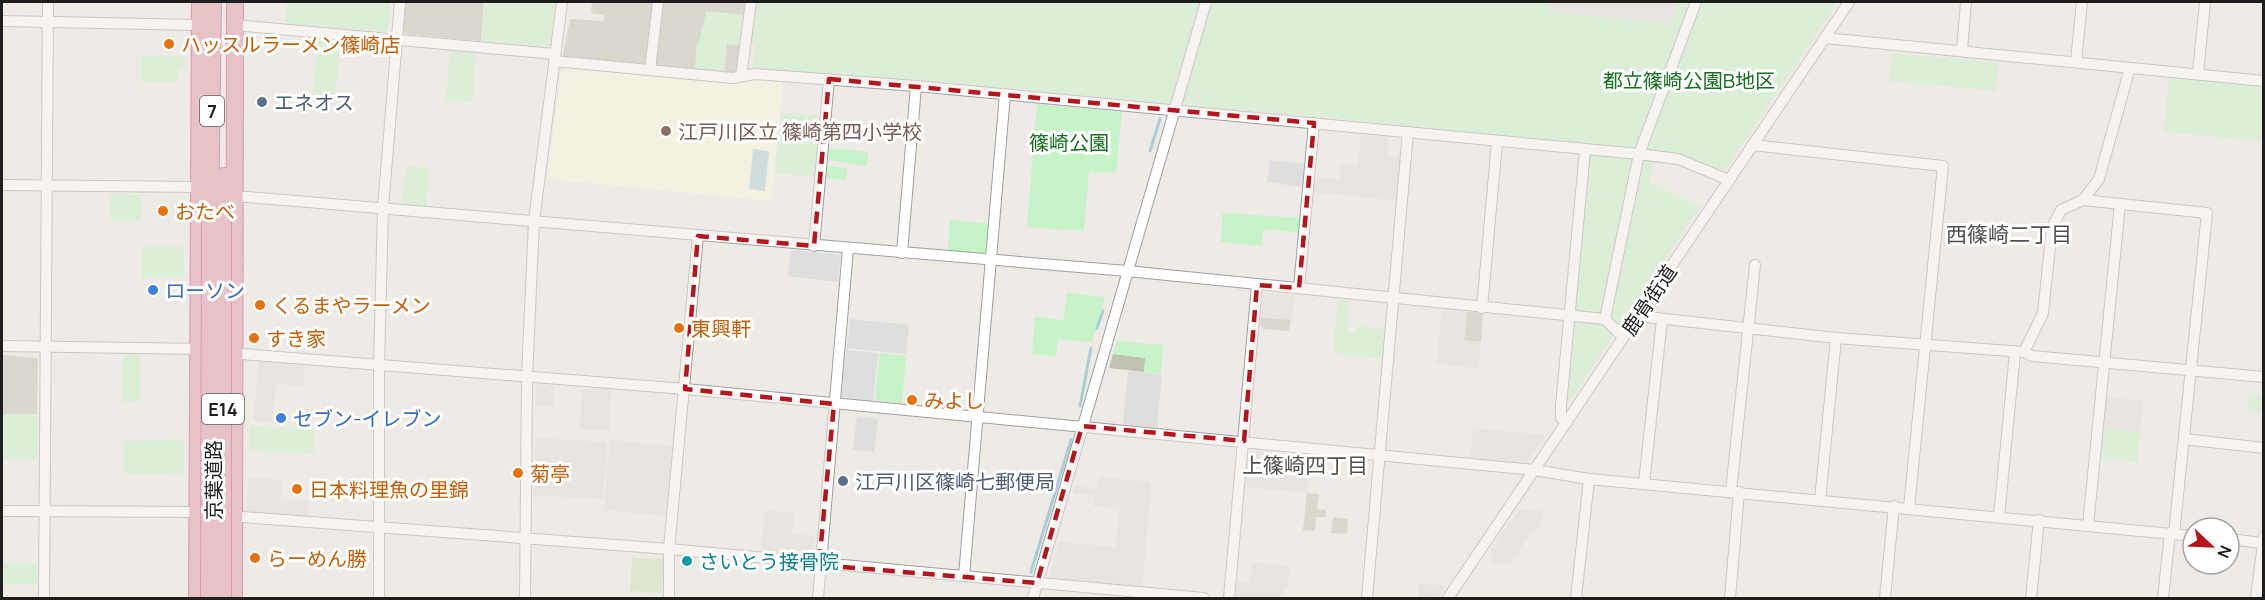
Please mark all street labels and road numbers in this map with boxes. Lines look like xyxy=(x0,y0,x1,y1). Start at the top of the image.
road number: 7 xyxy=(200,96,224,126)
street label: 鹿骨街道 xyxy=(1615,259,1683,341)
road number: E14 xyxy=(202,394,244,424)
street label: 京葉道路 xyxy=(200,440,227,520)

